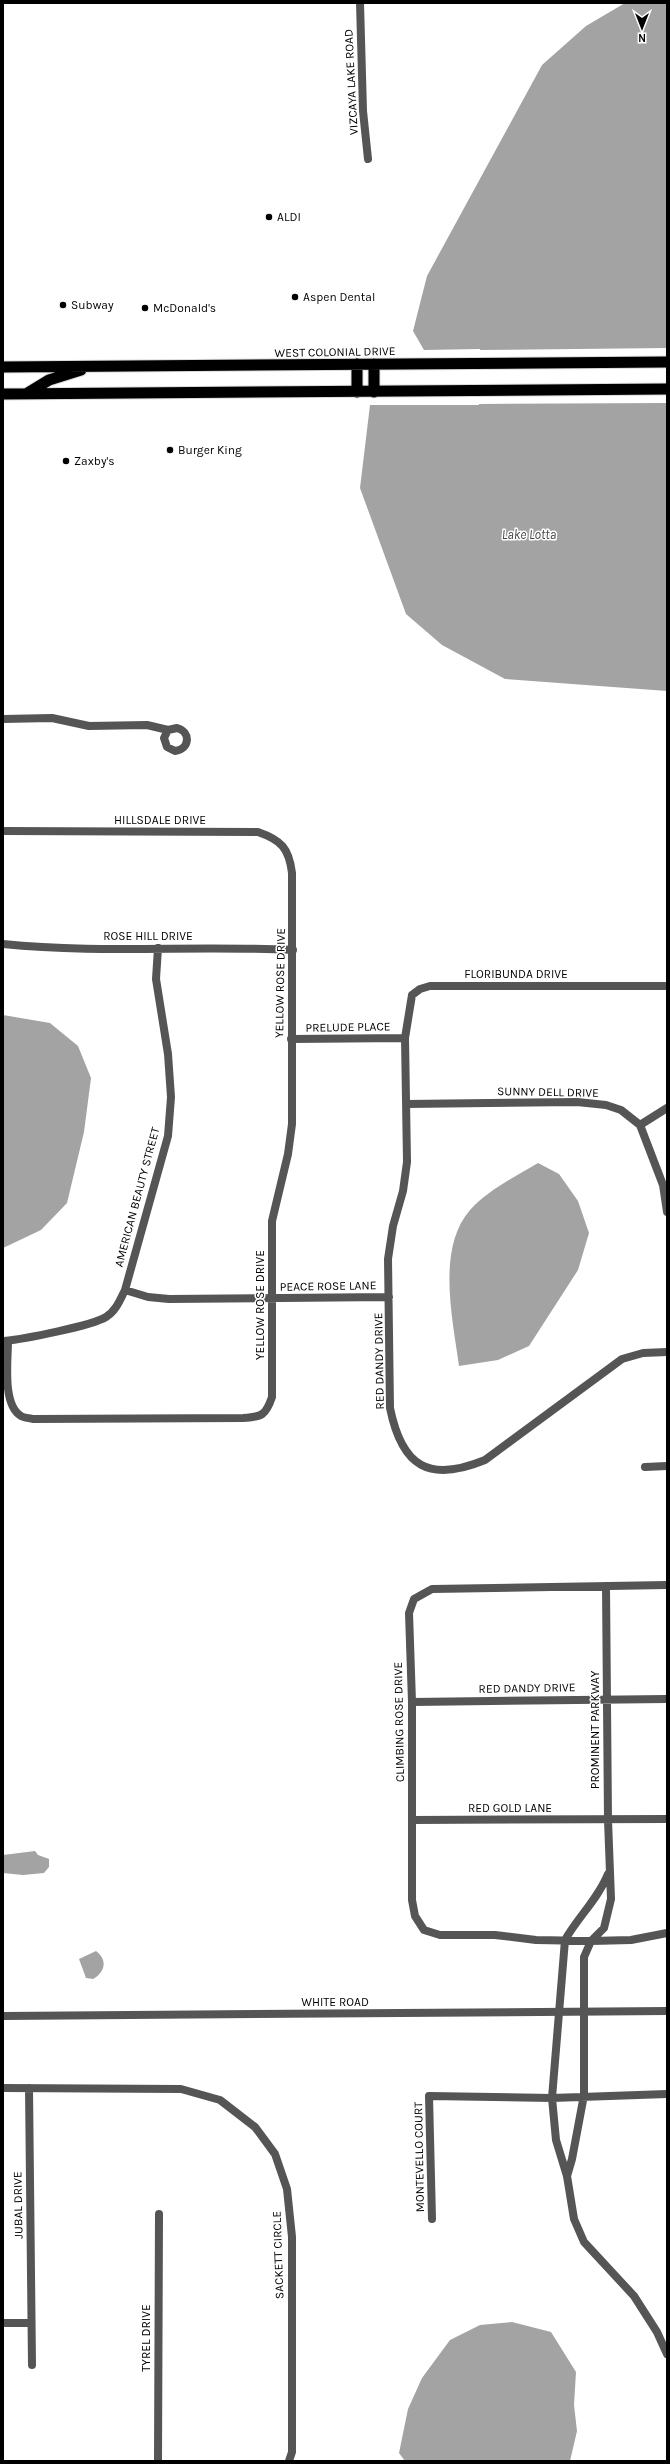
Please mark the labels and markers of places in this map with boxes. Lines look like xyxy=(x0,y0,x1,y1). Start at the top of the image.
place label: ALDI xyxy=(277,210,301,224)
marker: ALDI xyxy=(264,212,274,222)
place label: Aspen Dental xyxy=(303,290,375,304)
marker: Aspen Dental xyxy=(290,292,300,302)
place label: Subway xyxy=(71,298,114,312)
marker: Subway xyxy=(58,300,68,310)
place label: McDonald's xyxy=(153,301,216,315)
marker: McDonald's xyxy=(140,303,150,313)
place label: Burger King xyxy=(178,443,242,457)
marker: Burger King xyxy=(165,445,175,455)
place label: Zaxby's xyxy=(74,454,114,468)
marker: Zaxby's xyxy=(61,456,71,466)

